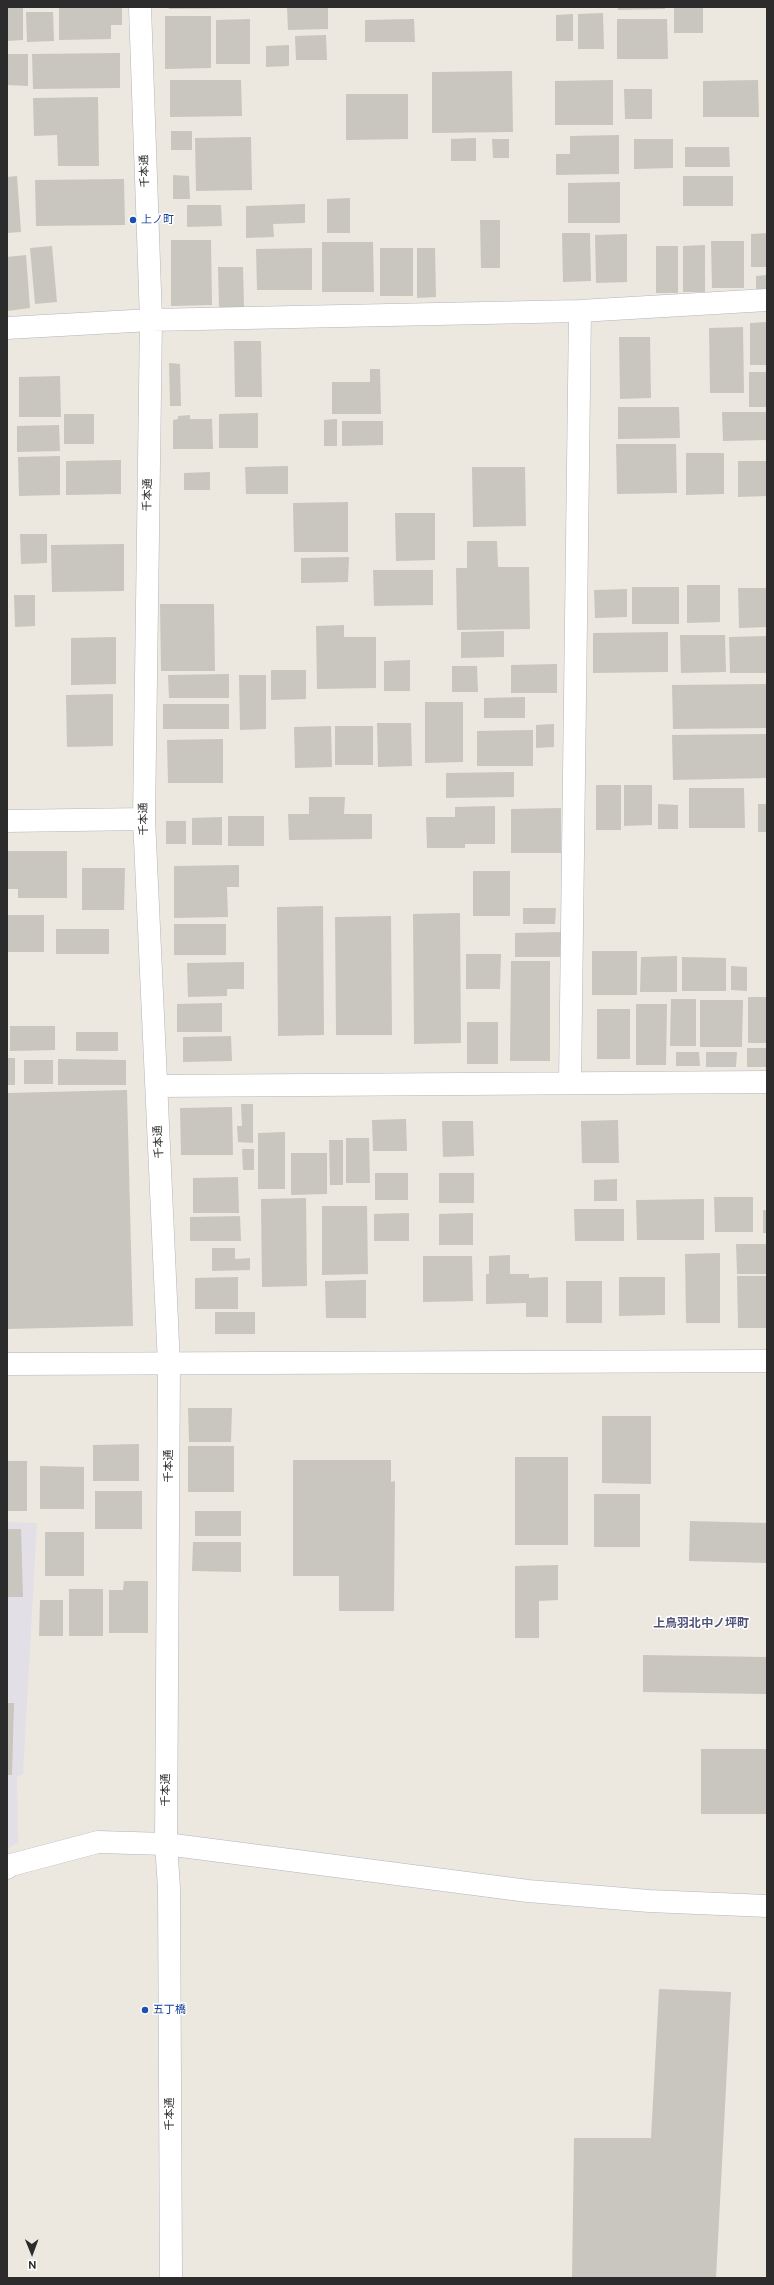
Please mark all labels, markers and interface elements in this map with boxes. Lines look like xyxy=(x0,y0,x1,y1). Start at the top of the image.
street label: 千本通 xyxy=(138,154,152,188)
place label: 上ノ町 xyxy=(141,213,174,227)
marker: 上ノ町 xyxy=(128,215,138,225)
street label: 千本通 xyxy=(141,478,155,512)
street label: 千本通 xyxy=(137,802,151,836)
street label: 千本通 xyxy=(152,1125,166,1159)
street label: 千本通 xyxy=(162,1450,176,1482)
district label: 上鳥羽北中ノ坪町 xyxy=(653,1617,749,1631)
street label: 千本通 xyxy=(159,1774,173,1806)
place label: 五丁橋 xyxy=(153,2003,186,2017)
marker: 五丁橋 xyxy=(140,2005,150,2015)
street label: 千本通 xyxy=(163,2098,177,2130)
north arrow xyxy=(12,2233,52,2273)
text: N xyxy=(28,2258,36,2272)

